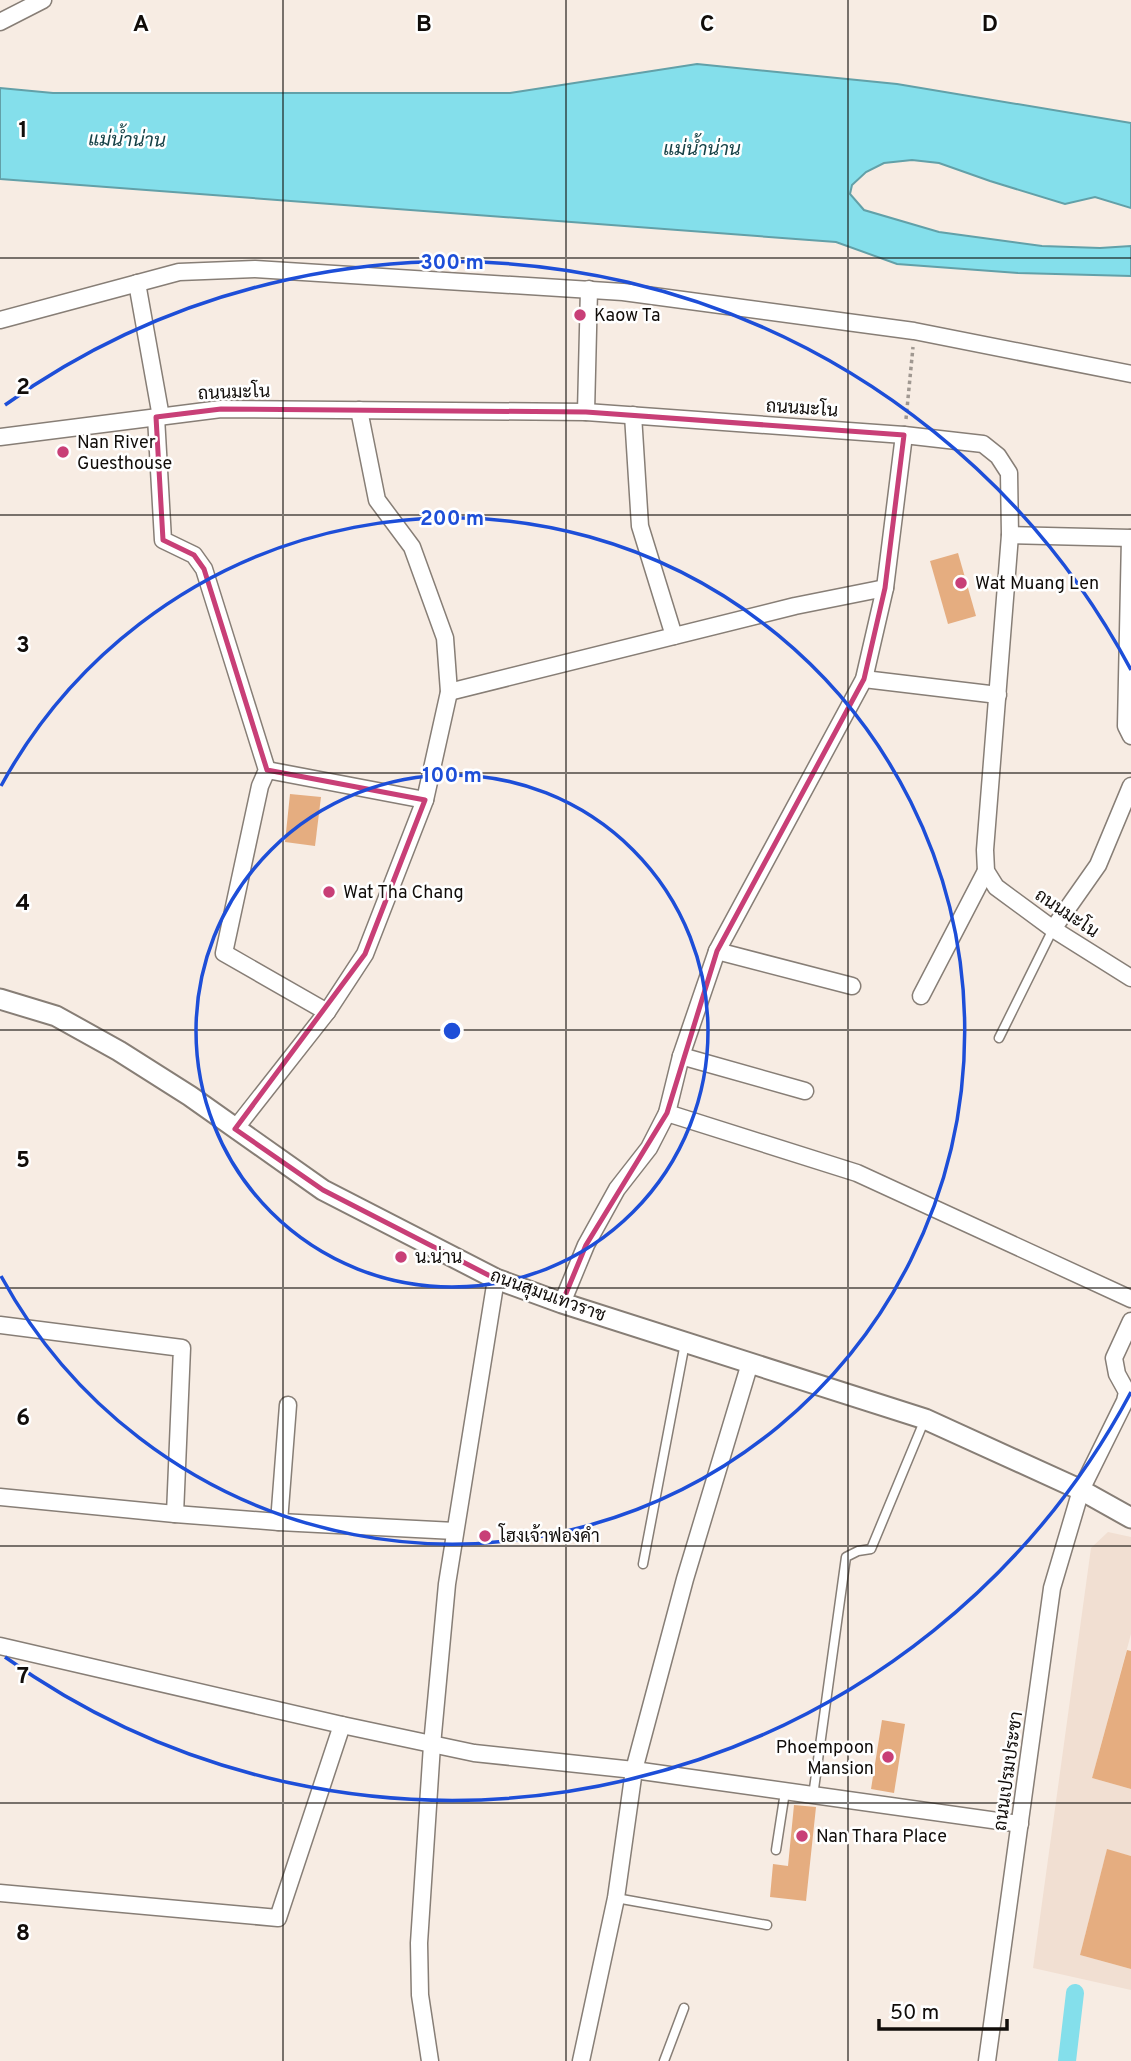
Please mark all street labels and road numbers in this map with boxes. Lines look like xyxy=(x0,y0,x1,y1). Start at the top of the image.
street label: ถนนมะโน xyxy=(197,378,271,406)
street label: ถนนมะโน xyxy=(765,393,839,423)
street label: ถนนมะโน xyxy=(1030,882,1104,944)
street label: ถนนสุมนเทวราช xyxy=(487,1265,609,1328)
street label: ถนนเปรมประชา xyxy=(990,1710,1029,1832)

